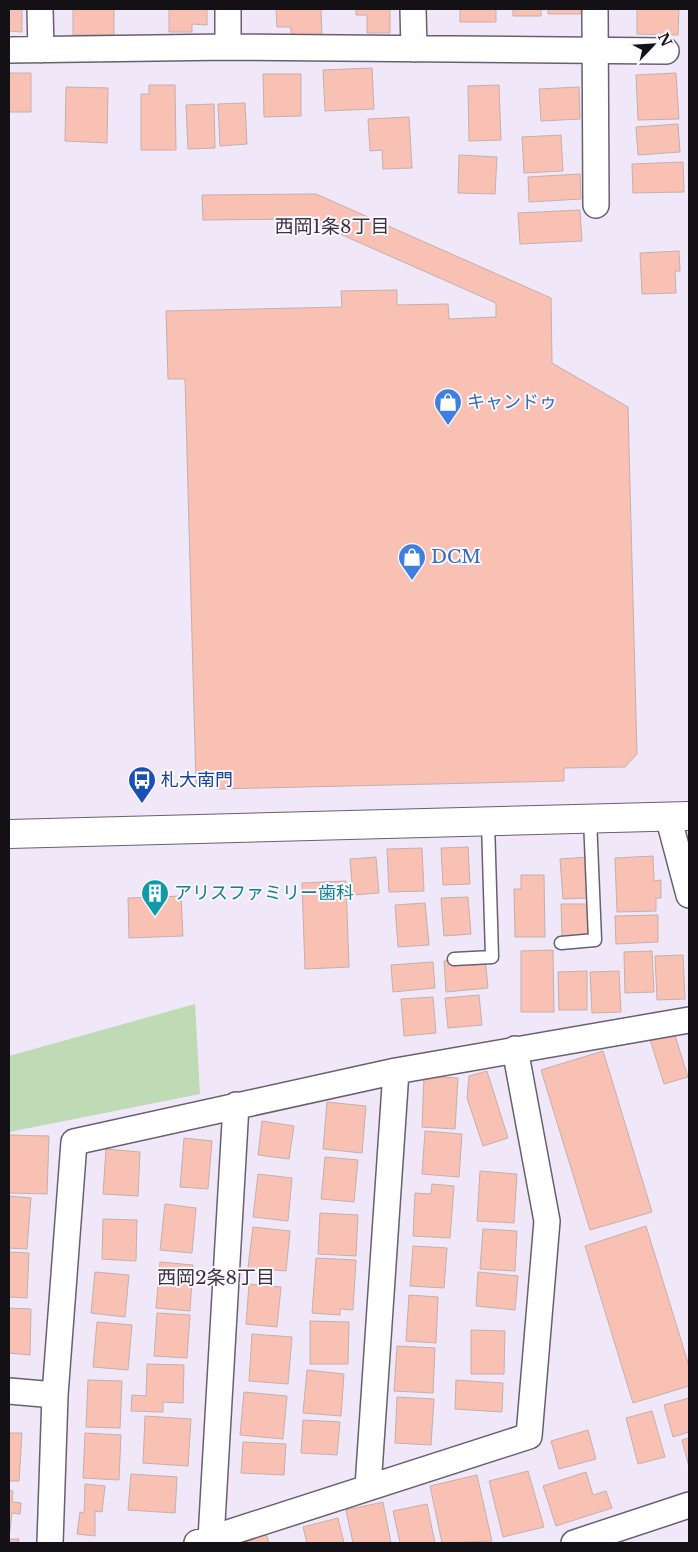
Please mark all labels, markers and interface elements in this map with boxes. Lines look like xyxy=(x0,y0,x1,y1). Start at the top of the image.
north arrow xyxy=(628,20,678,70)
text: N xyxy=(654,30,676,49)
district label: 西岡1条8丁目 xyxy=(275,215,390,238)
shop icon: キャンドゥ xyxy=(433,387,463,426)
place label: キャンドゥ xyxy=(467,391,557,413)
shop icon: DCM xyxy=(397,542,427,581)
place label: DCM xyxy=(431,546,481,568)
bus stop icon: 札大南門 xyxy=(127,765,157,804)
place label: 札大南門 xyxy=(161,769,233,791)
building icon: アリスファミリー歯科 xyxy=(140,878,170,917)
place label: アリスファミリー歯科 xyxy=(174,882,354,904)
district label: 西岡2条8丁目 xyxy=(157,1266,275,1289)

